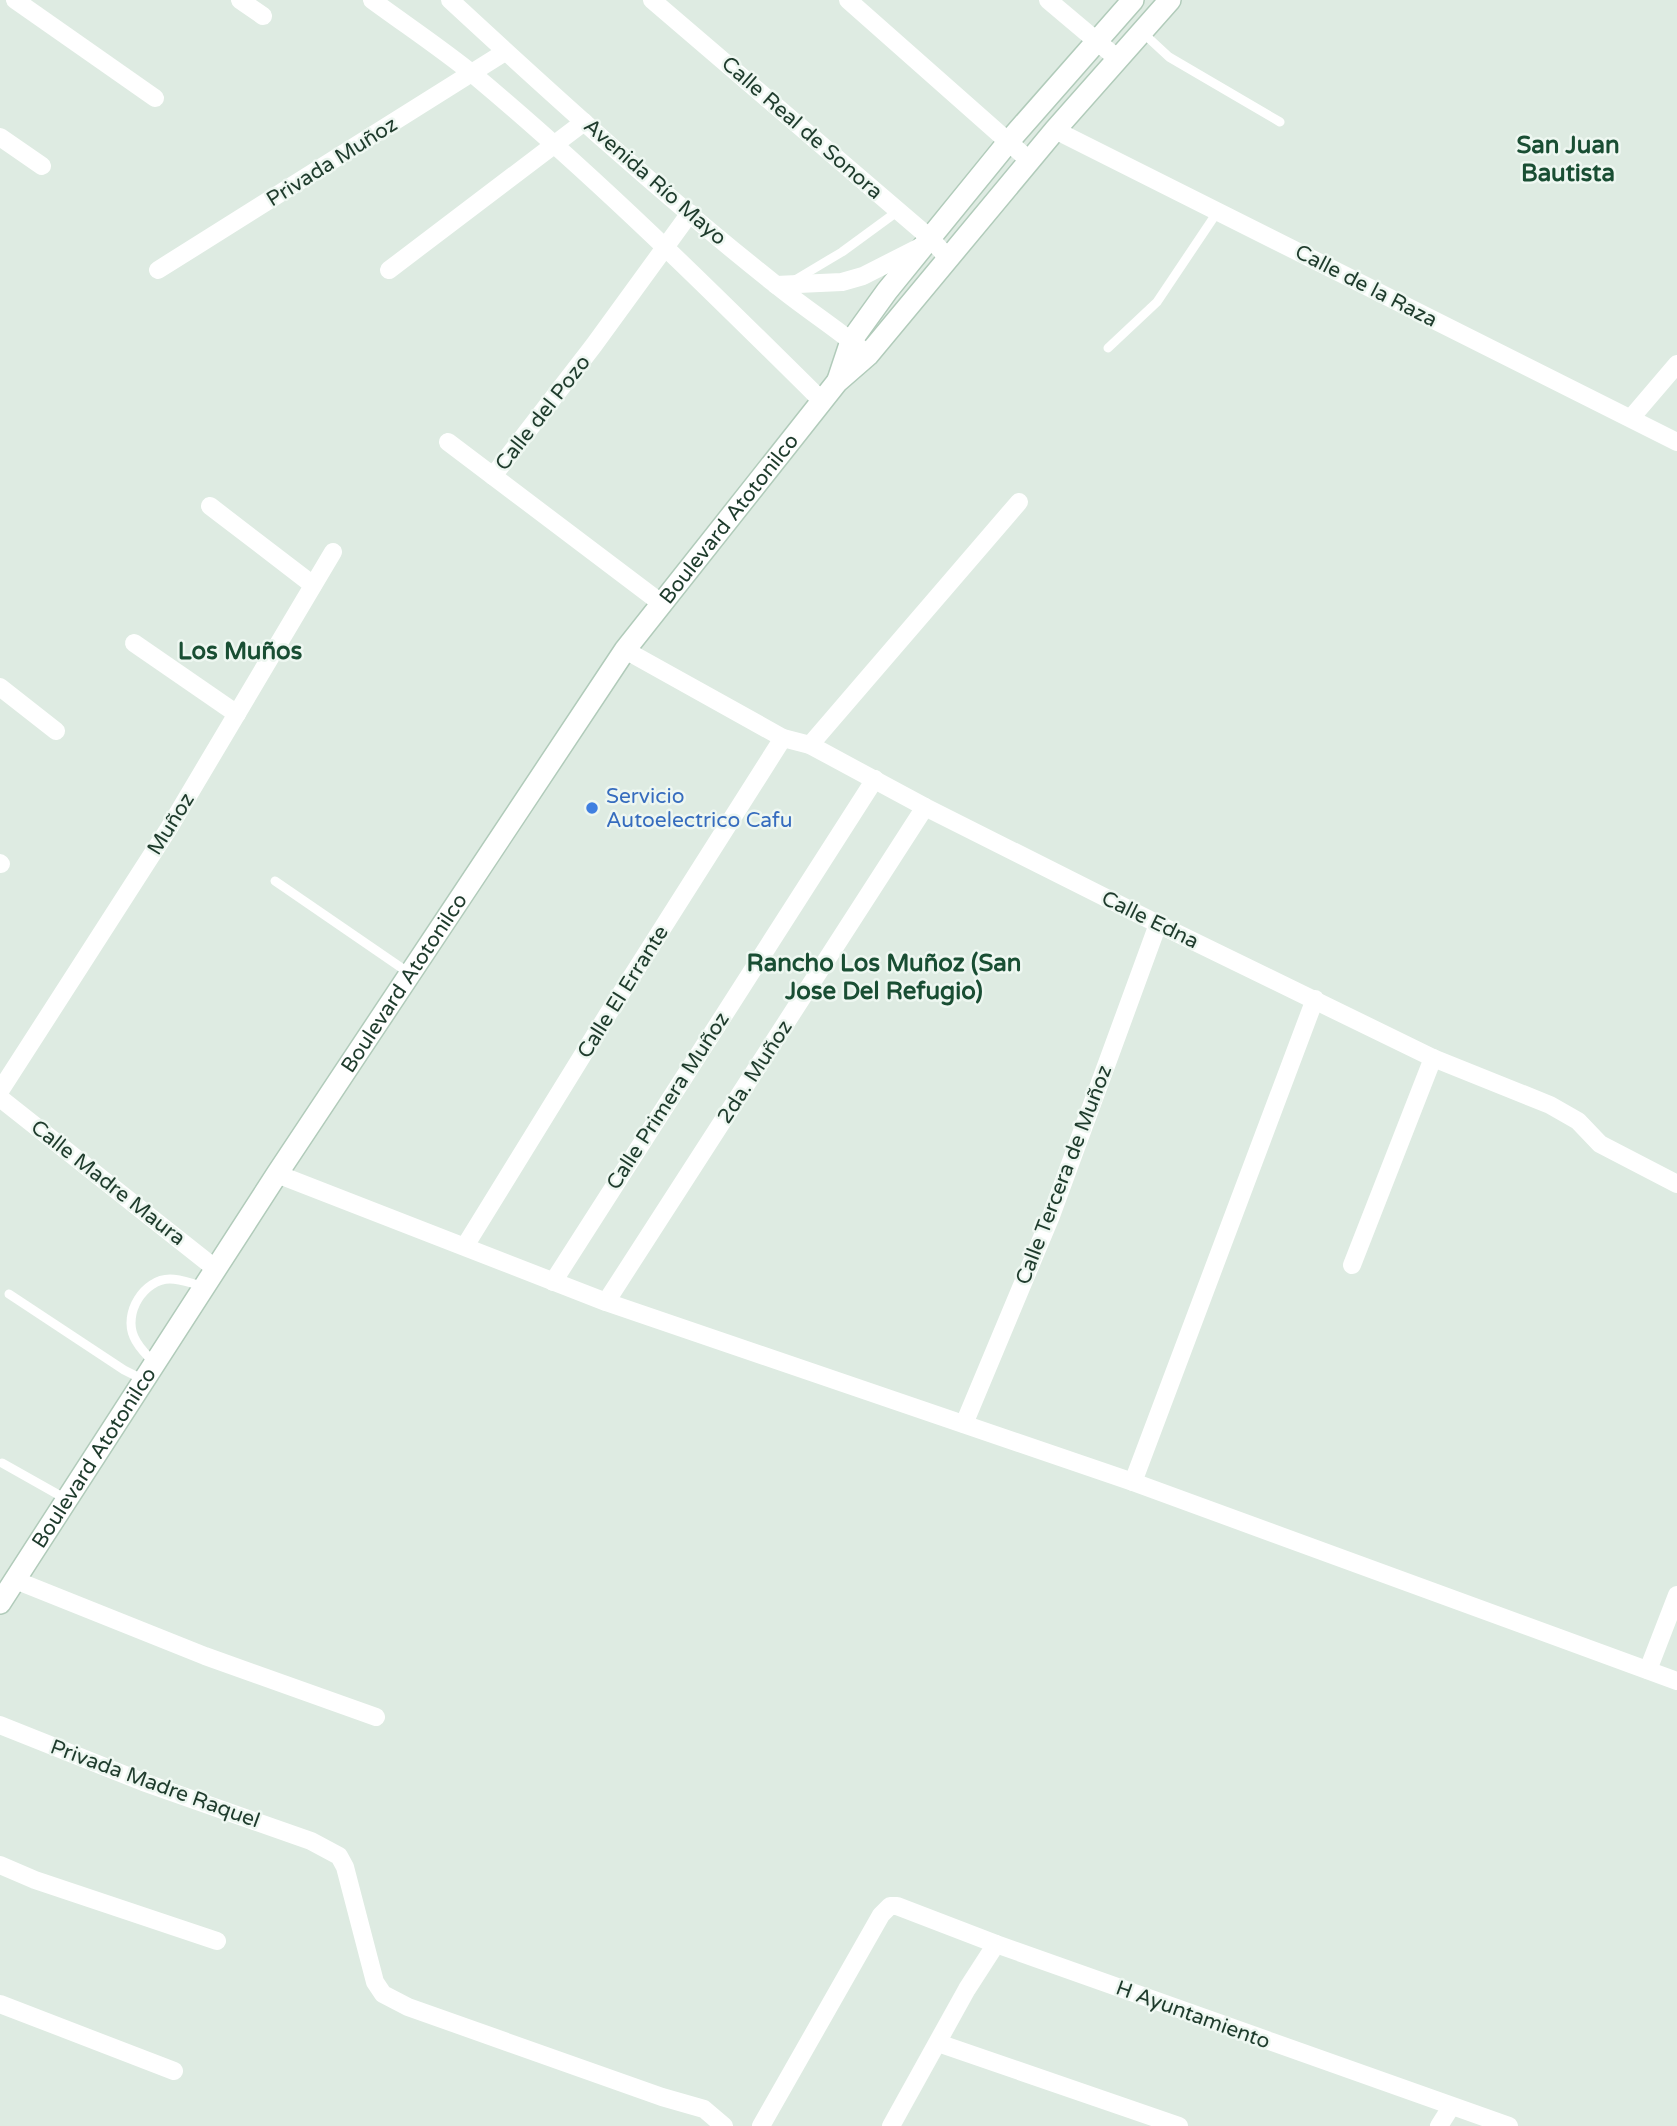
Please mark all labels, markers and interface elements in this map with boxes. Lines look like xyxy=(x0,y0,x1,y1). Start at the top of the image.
street label: Calle Real de Sonora xyxy=(716,51,888,205)
street label: Privada Muñoz xyxy=(262,112,402,212)
street label: Avenida Río Mayo xyxy=(579,113,731,251)
district label: San Juan Bautista xyxy=(1516,131,1620,188)
street label: Calle de la Raza xyxy=(1291,239,1441,333)
street label: Calle del Pozo xyxy=(490,350,596,476)
street label: Boulevard Atotonilco xyxy=(654,429,804,609)
district label: Los Muños xyxy=(178,637,302,666)
place label: Servicio Autoelectrico Cafu xyxy=(606,784,793,833)
street label: Muñoz xyxy=(142,788,200,860)
marker: Servicio Autoelectrico Cafu xyxy=(584,800,600,816)
street label: Calle Edna xyxy=(1097,886,1203,954)
street label: Boulevard Atotonilco xyxy=(335,889,472,1077)
street label: Calle El Errante xyxy=(572,921,674,1063)
district label: Rancho Los Muñoz (San Jose Del Refugio) xyxy=(747,949,1021,1006)
street label: Calle Primera Muñoz xyxy=(601,1008,735,1194)
street label: 2da. Muñoz xyxy=(712,1016,798,1128)
street label: Calle Tercera de Muñoz xyxy=(1011,1062,1117,1288)
street label: Calle Madre Maura xyxy=(26,1115,190,1251)
street label: Boulevard Atotonilco xyxy=(26,1363,161,1553)
street label: Privada Madre Raquel xyxy=(47,1734,263,1834)
street label: H Ayuntamiento xyxy=(1112,1976,1274,2054)

